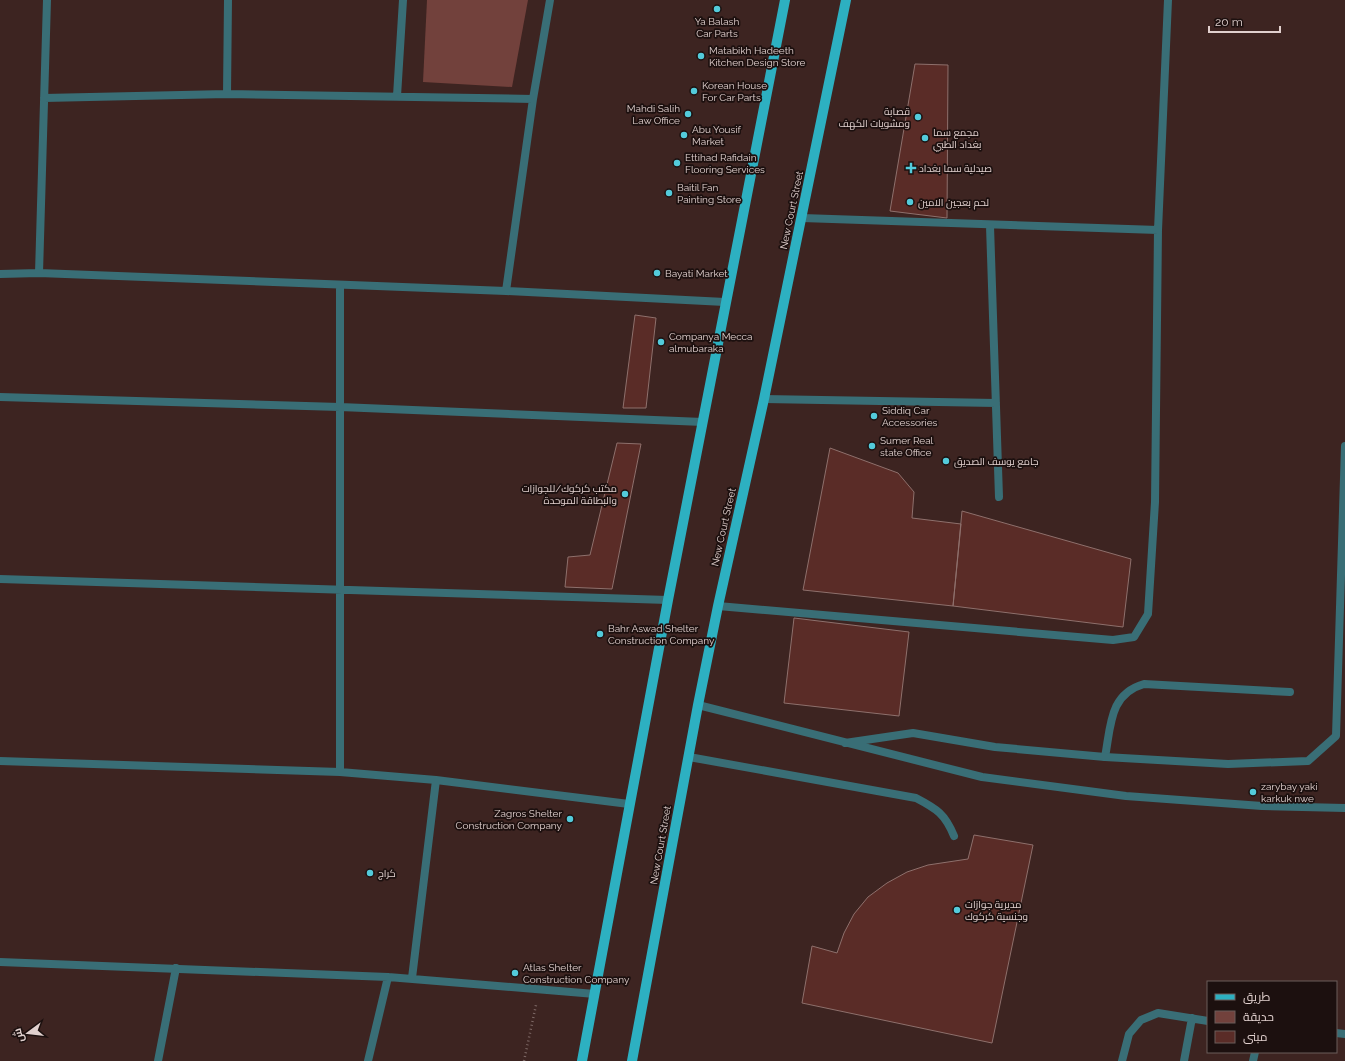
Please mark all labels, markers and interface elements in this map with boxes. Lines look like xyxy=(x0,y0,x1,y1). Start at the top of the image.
marker: Ya Balash Car Parts xyxy=(712,4,722,14)
scale bar xyxy=(1209,8,1280,34)
text: 20 m xyxy=(1215,15,1243,29)
place label: Ya Balash Car Parts xyxy=(695,16,739,39)
place label: Matabikh Hadeeth Kitchen Design Store xyxy=(709,45,806,68)
marker: Matabikh Hadeeth Kitchen Design Store xyxy=(696,51,706,61)
place label: Korean House For Car Parts xyxy=(702,80,767,103)
marker: Korean House For Car Parts xyxy=(689,86,699,96)
place label: Mahdi Salih Law Office xyxy=(627,103,680,126)
place label: قصابة ومشويات الكهف xyxy=(839,106,910,130)
marker: Mahdi Salih Law Office xyxy=(683,109,693,119)
marker: قصابة ومشويات الكهف xyxy=(913,112,923,122)
place label: Abu Yousif Market xyxy=(692,124,742,147)
place label: مجمع سما بغداد الطبي xyxy=(933,127,982,152)
marker: Abu Yousif Market xyxy=(679,130,689,140)
marker: مجمع سما بغداد الطبي xyxy=(920,133,930,143)
place label: Ettihad Rafidain Flooring Services xyxy=(685,152,765,175)
marker: Ettihad Rafidain Flooring Services xyxy=(672,158,682,168)
marker: صيدلية سما بغداد xyxy=(906,163,916,173)
place label: صيدلية سما بغداد xyxy=(919,163,992,174)
street label: New Court Street xyxy=(778,169,805,250)
place label: Baitil Fan Painting Store xyxy=(677,182,741,205)
marker: Baitil Fan Painting Store xyxy=(664,188,674,198)
marker: لحم بعجين الامين xyxy=(905,197,915,207)
place label: لحم بعجين الامين xyxy=(918,197,989,210)
marker: Bayati Market xyxy=(652,268,662,278)
place label: Bayati Market xyxy=(665,268,728,279)
place label: Companya Mecca almubaraka xyxy=(669,331,753,354)
marker: Companya Mecca almubaraka xyxy=(656,337,666,347)
place label: Siddiq Car Accessories xyxy=(882,405,938,428)
marker: Siddiq Car Accessories xyxy=(869,411,879,421)
place label: Sumer Real state Office xyxy=(880,435,934,458)
marker: Sumer Real state Office xyxy=(867,441,877,451)
marker: جامع يوسف الصديق xyxy=(941,456,951,466)
place label: جامع يوسف الصديق xyxy=(954,456,1039,468)
place label: مكتب كركوك/للجوازات والبطاقة الموحدة xyxy=(522,483,617,506)
street label: New Court Street xyxy=(709,486,738,567)
marker: مكتب كركوك/للجوازات والبطاقة الموحدة xyxy=(620,489,630,499)
place label: Bahr Aswad Shelter Construction Company xyxy=(608,623,715,646)
marker: Bahr Aswad Shelter Construction Company xyxy=(595,629,605,639)
place label: zarybay yaki karkuk nwe xyxy=(1261,781,1317,804)
marker: zarybay yaki karkuk nwe xyxy=(1248,787,1258,797)
street label: New Court Street xyxy=(648,804,673,885)
place label: Zagros Shelter Construction Company xyxy=(456,808,563,831)
marker: Zagros Shelter Construction Company xyxy=(565,814,575,824)
marker: كراج xyxy=(365,868,375,878)
place label: كراج xyxy=(378,868,396,880)
place label: مديرية جوازات وجنسية كركوك xyxy=(965,899,1028,922)
marker: مديرية جوازات وجنسية كركوك xyxy=(952,905,962,915)
place label: Atlas Shelter Construction Company xyxy=(523,962,630,985)
marker: Atlas Shelter Construction Company xyxy=(510,968,520,978)
legend xyxy=(1207,981,1337,1053)
text: طريق xyxy=(1243,990,1271,1004)
text: حديقة xyxy=(1243,1010,1274,1024)
north arrow xyxy=(8,1013,48,1053)
text: ش xyxy=(11,1027,27,1044)
text: مبنى xyxy=(1243,1030,1268,1044)

